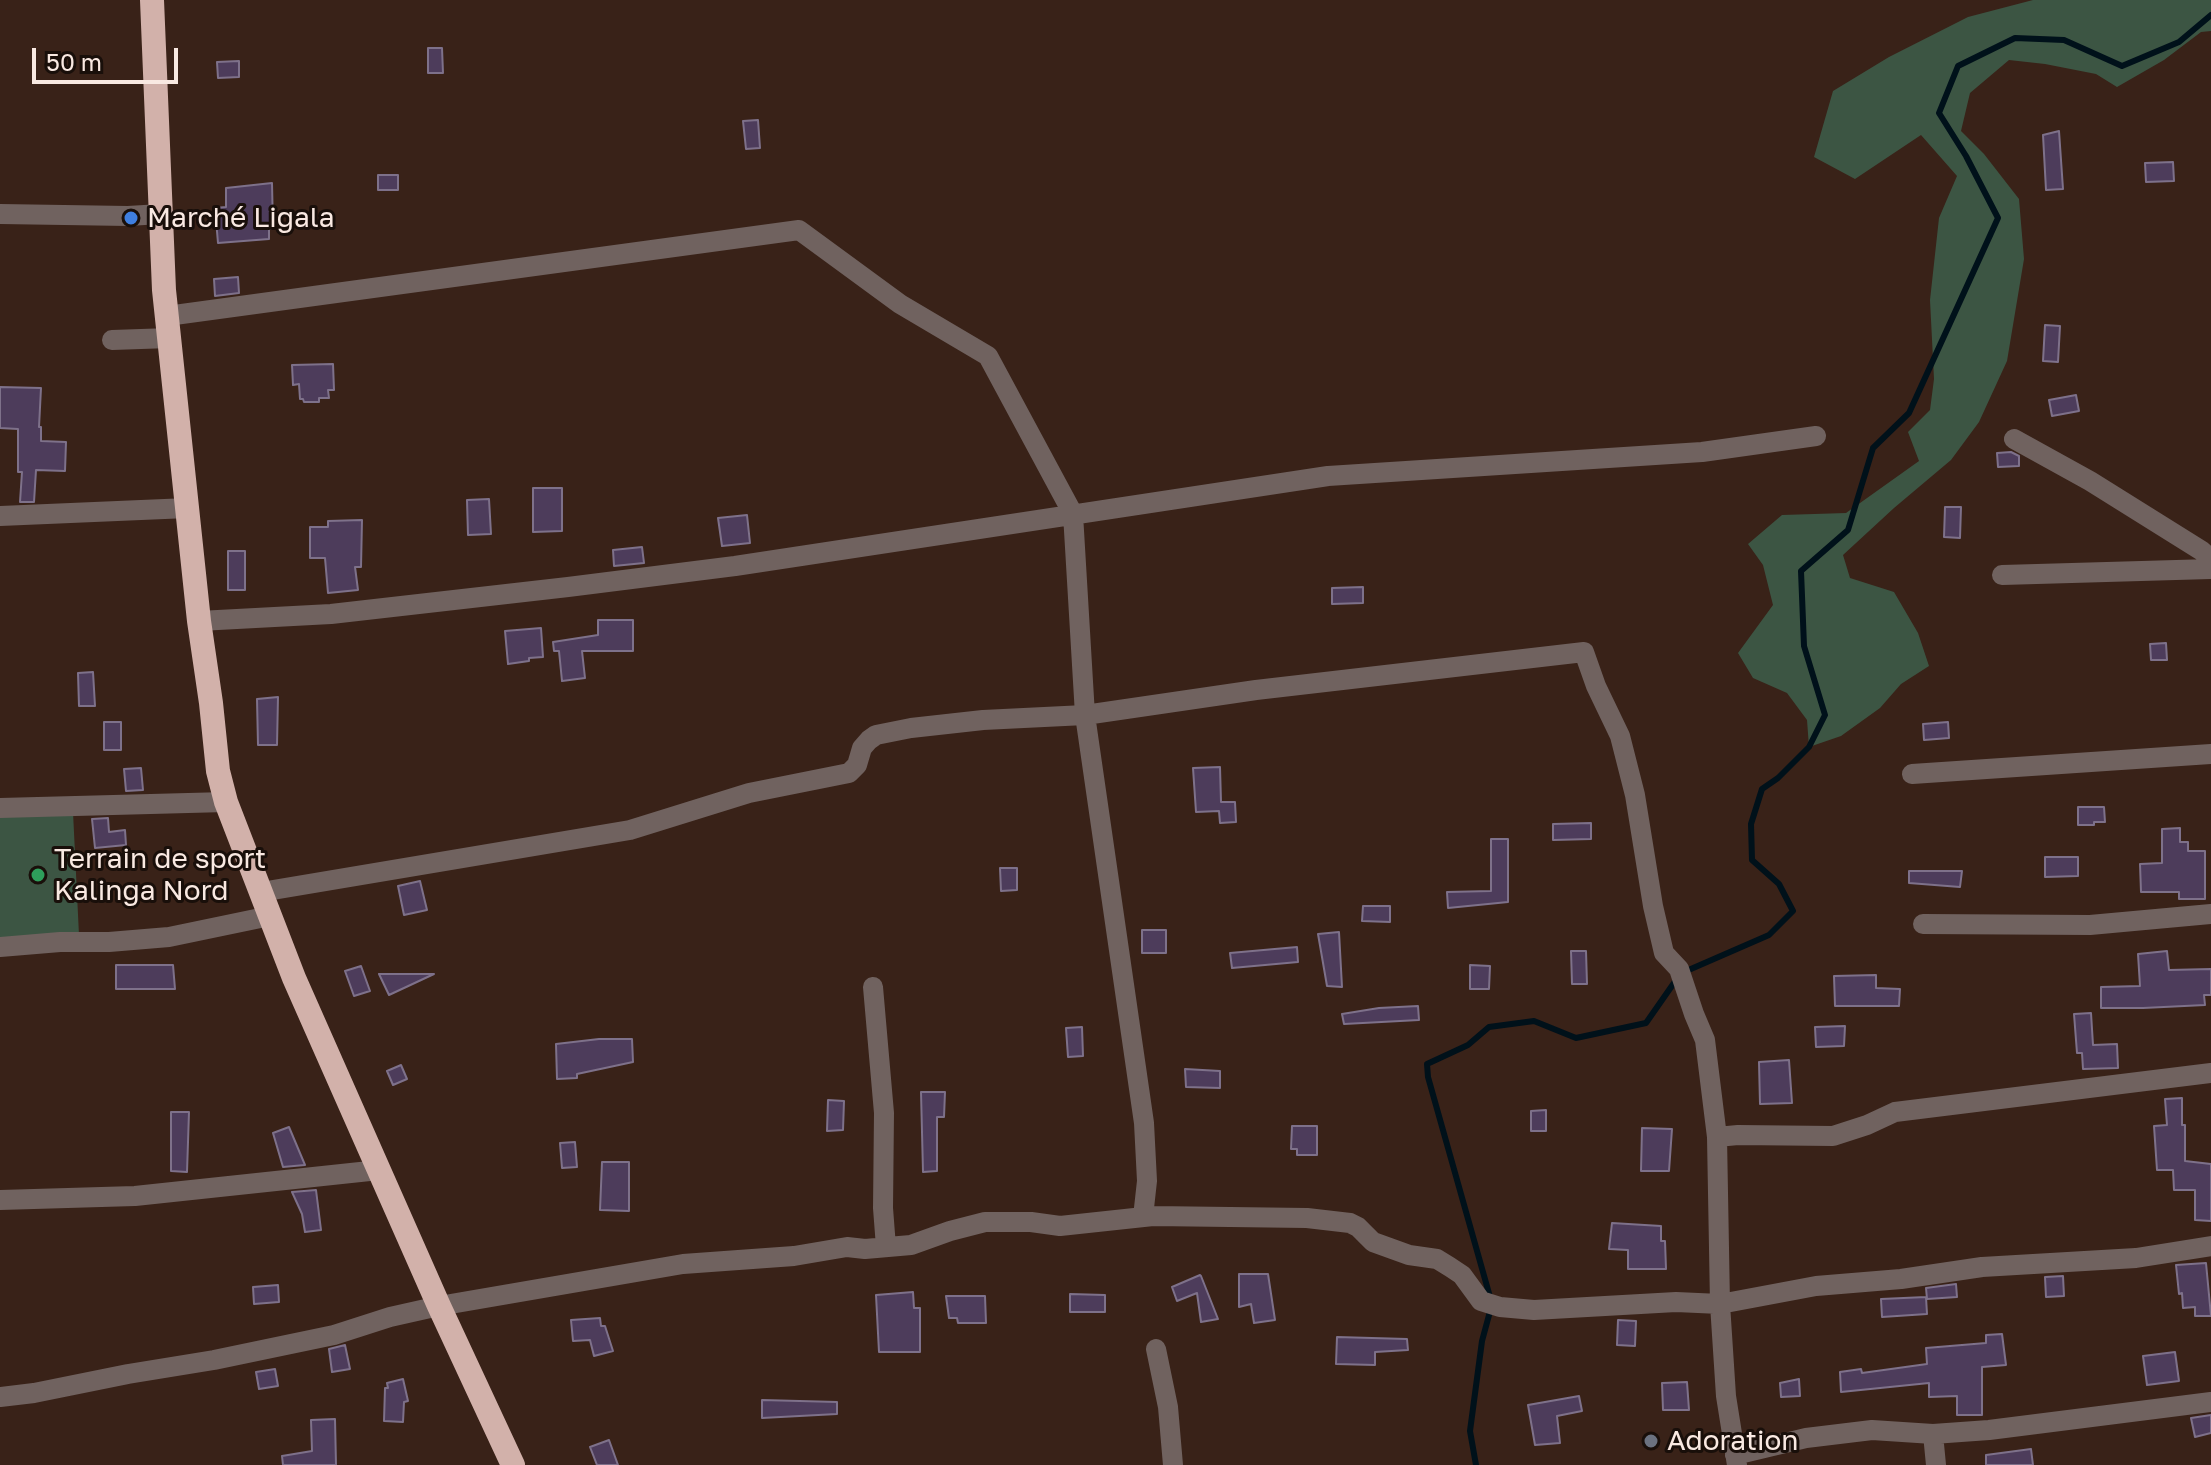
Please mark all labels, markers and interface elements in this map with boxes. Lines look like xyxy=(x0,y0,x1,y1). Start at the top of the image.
scale bar xyxy=(36,32,182,82)
text: 50 m xyxy=(46,47,102,76)
place label: Marché Ligala xyxy=(147,201,335,235)
marker: Marché Ligala xyxy=(122,209,140,227)
place label: Terrain de sport Kalinga Nord xyxy=(54,842,266,908)
marker: Terrain de sport Kalinga Nord xyxy=(29,866,47,884)
place label: Adoration xyxy=(1667,1424,1798,1458)
marker: Adoration xyxy=(1642,1432,1660,1450)

